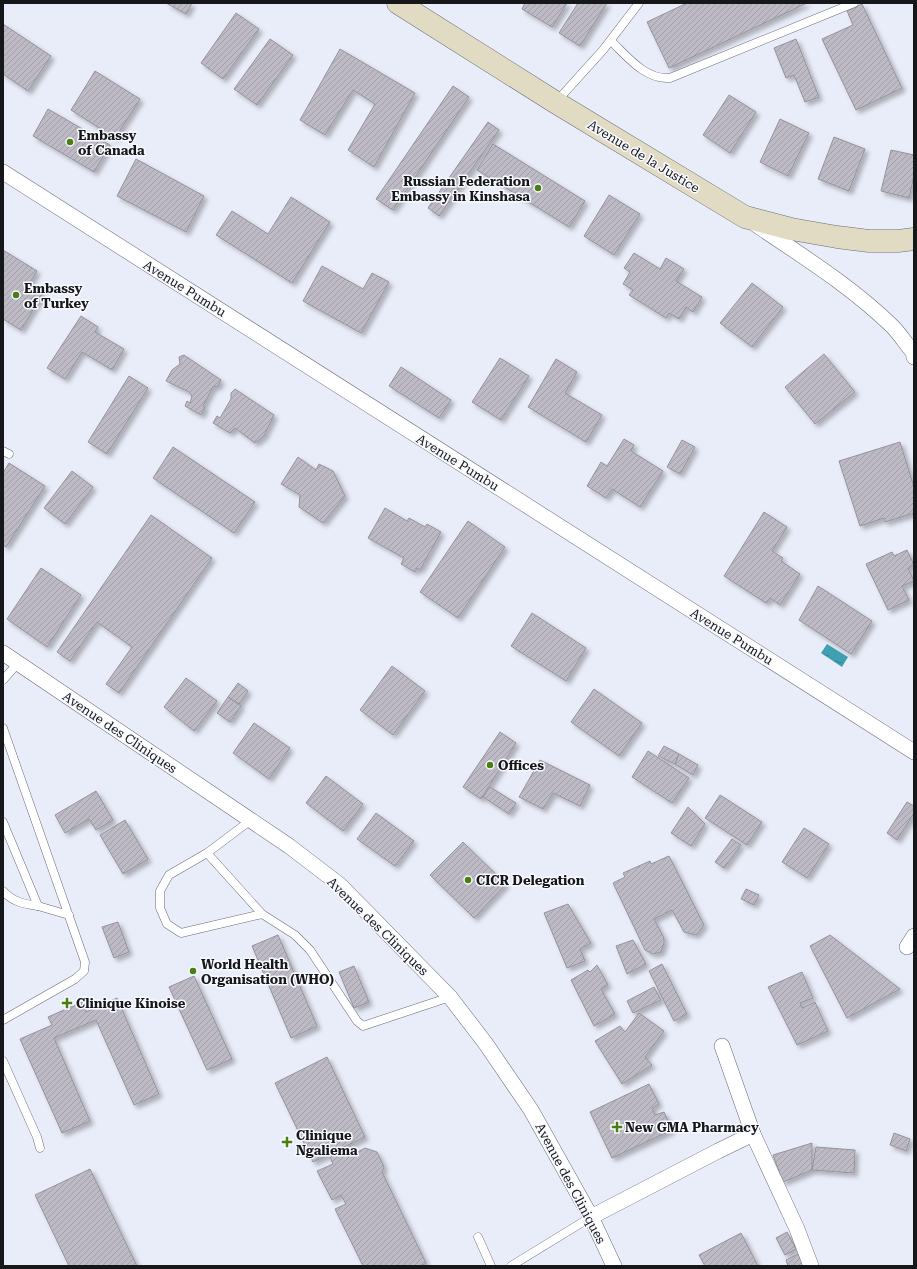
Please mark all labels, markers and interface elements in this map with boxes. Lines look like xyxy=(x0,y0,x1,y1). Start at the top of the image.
street label: Avenue de la Justice xyxy=(585,117,702,196)
place label: Embassy of Canada xyxy=(78,128,145,158)
marker: Embassy of Canada xyxy=(65,137,75,147)
place label: Russian Federation Embassy in Kinshasa xyxy=(391,174,530,204)
marker: Russian Federation Embassy in Kinshasa xyxy=(533,183,543,193)
street label: Avenue Pumbu xyxy=(141,257,229,320)
place label: Embassy of Turkey xyxy=(24,281,89,311)
marker: Embassy of Turkey xyxy=(11,290,21,300)
street label: Avenue Pumbu xyxy=(414,431,502,494)
street label: Avenue Pumbu xyxy=(688,605,776,668)
street label: Avenue des Cliniques xyxy=(60,689,180,776)
place label: Offices xyxy=(498,758,544,773)
marker: Offices xyxy=(485,760,495,770)
place label: CICR Delegation xyxy=(476,873,585,888)
street label: Avenue des Cliniques xyxy=(324,874,431,978)
marker: CICR Delegation xyxy=(463,875,473,885)
place label: World Health Organisation (WHO) xyxy=(201,957,334,987)
marker: World Health Organisation (WHO) xyxy=(188,966,198,976)
place label: Clinique Kinoise xyxy=(76,996,186,1011)
marker: Clinique Kinoise xyxy=(61,997,73,1009)
street label: Avenue des Cliniques xyxy=(532,1120,609,1246)
place label: New GMA Pharmacy xyxy=(625,1120,759,1135)
marker: New GMA Pharmacy xyxy=(612,1122,622,1132)
place label: Clinique Ngaliema xyxy=(296,1128,358,1158)
marker: Clinique Ngaliema xyxy=(281,1136,293,1148)

